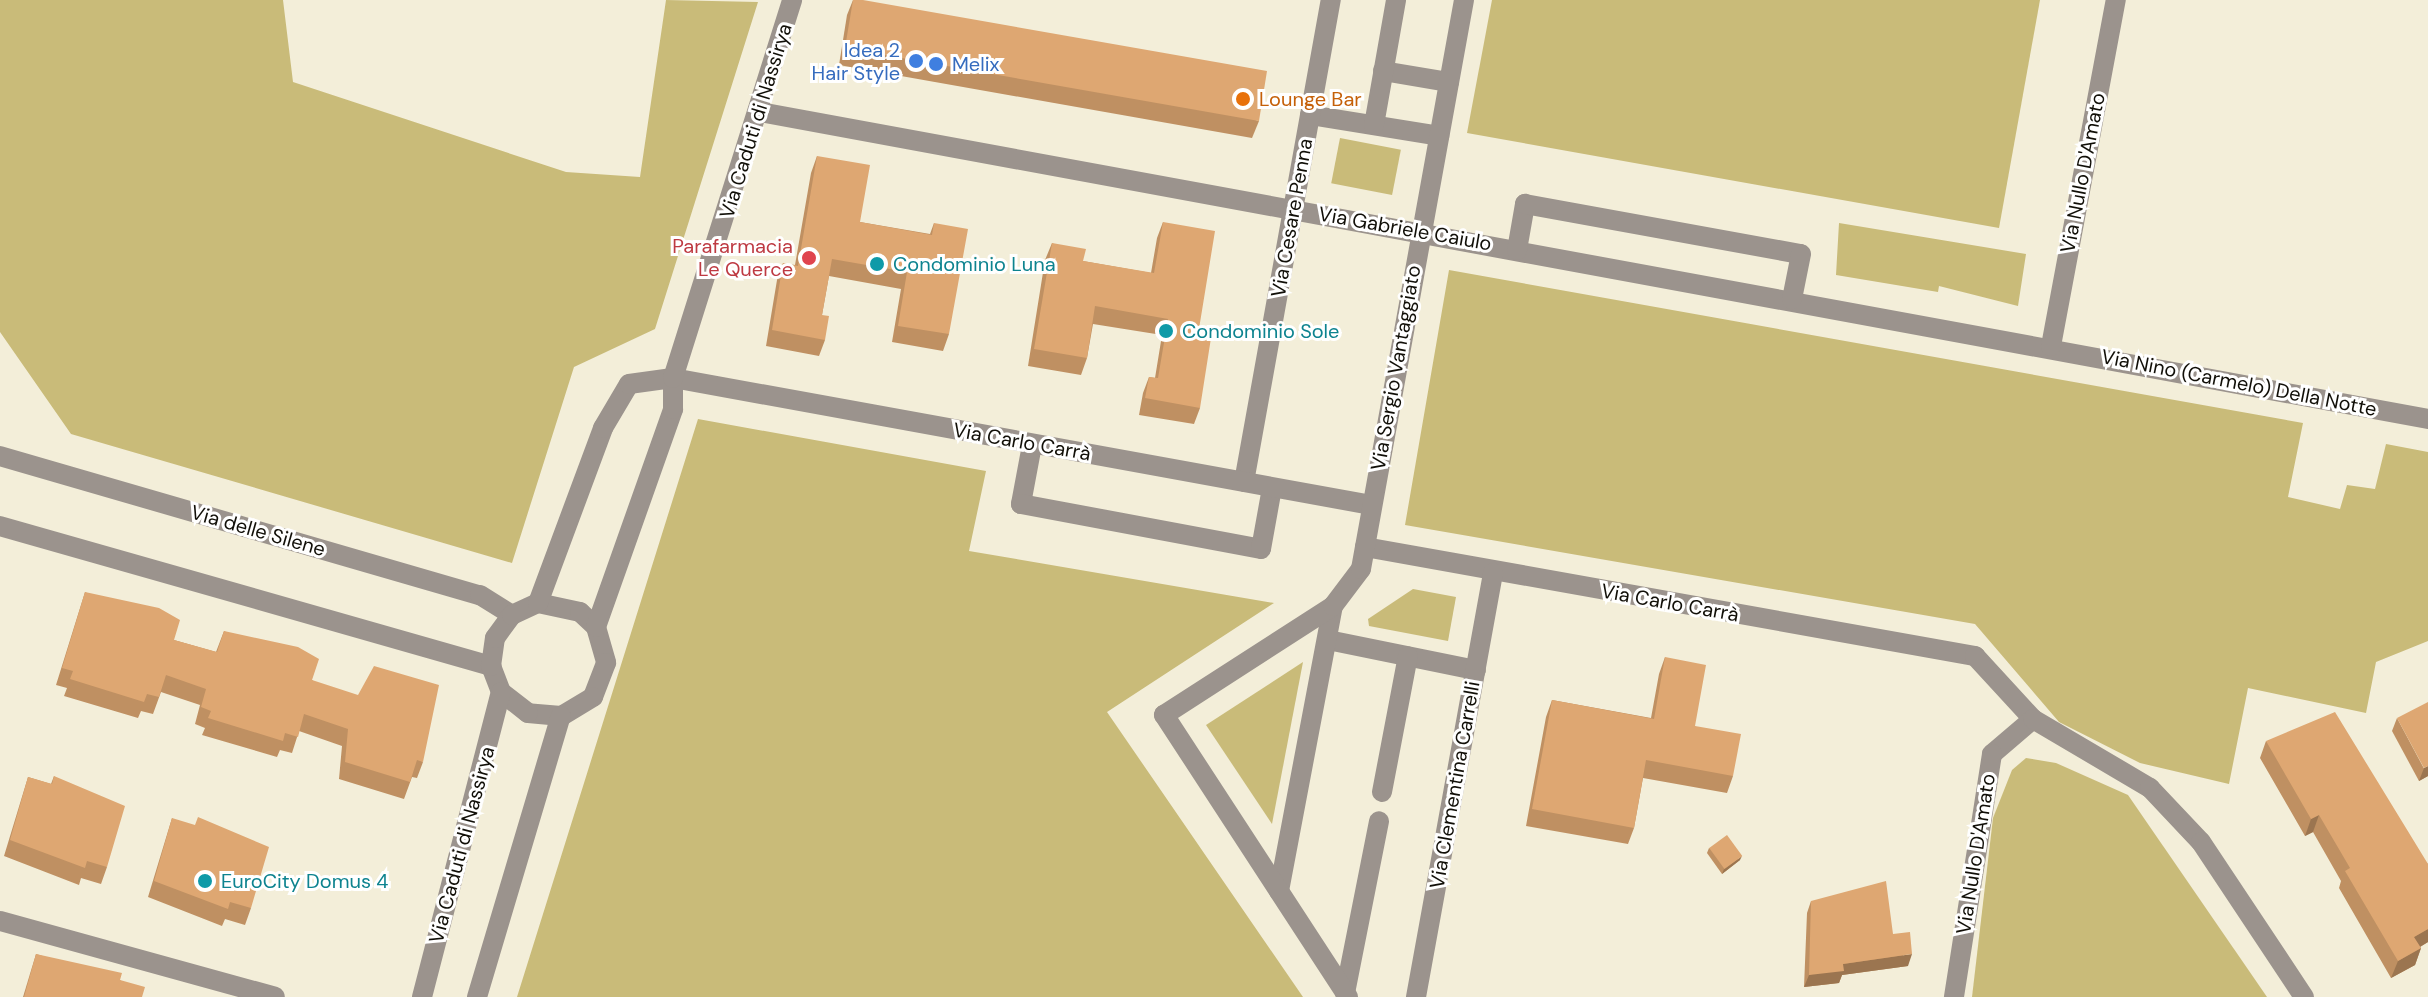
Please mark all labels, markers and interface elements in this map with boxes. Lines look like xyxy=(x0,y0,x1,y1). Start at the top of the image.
street label: Via Caduti di Nassirya xyxy=(715,21,797,221)
place label: Idea 2 Hair Style xyxy=(812,38,900,85)
marker: Idea 2 Hair Style xyxy=(907,52,925,70)
place label: Melix xyxy=(952,52,999,76)
marker: Melix xyxy=(927,55,945,73)
place label: Lounge Bar xyxy=(1259,87,1362,111)
marker: Lounge Bar xyxy=(1234,90,1252,108)
street label: Via Nullo D'Amato xyxy=(2056,91,2110,255)
street label: Via Cesare Penna xyxy=(1266,137,1318,299)
street label: Via Gabriele Caiulo xyxy=(1317,202,1493,256)
place label: Parafarmacia Le Querce xyxy=(672,234,793,281)
marker: Parafarmacia Le Querce xyxy=(800,249,818,267)
place label: Condominio Luna xyxy=(893,252,1056,276)
marker: Condominio Luna xyxy=(868,255,886,273)
street label: Via Sergio Vantaggiato xyxy=(1366,263,1426,473)
place label: Condominio Sole xyxy=(1182,319,1339,343)
marker: Condominio Sole xyxy=(1157,322,1175,340)
street label: Via Nino (Carmelo) Della Notte xyxy=(2099,344,2379,422)
street label: Via Carlo Carrà xyxy=(951,418,1093,466)
street label: Via delle Silene xyxy=(188,500,328,562)
street label: Via Carlo Carrà xyxy=(1599,579,1741,627)
street label: Via Clementina Carrelli xyxy=(1425,679,1485,891)
street label: Via Caduti di Nassirya xyxy=(424,744,500,946)
street label: Via Nullo D'Amato xyxy=(1951,772,2001,936)
place label: EuroCity Domus 4 xyxy=(221,869,388,893)
marker: EuroCity Domus 4 xyxy=(196,872,214,890)

